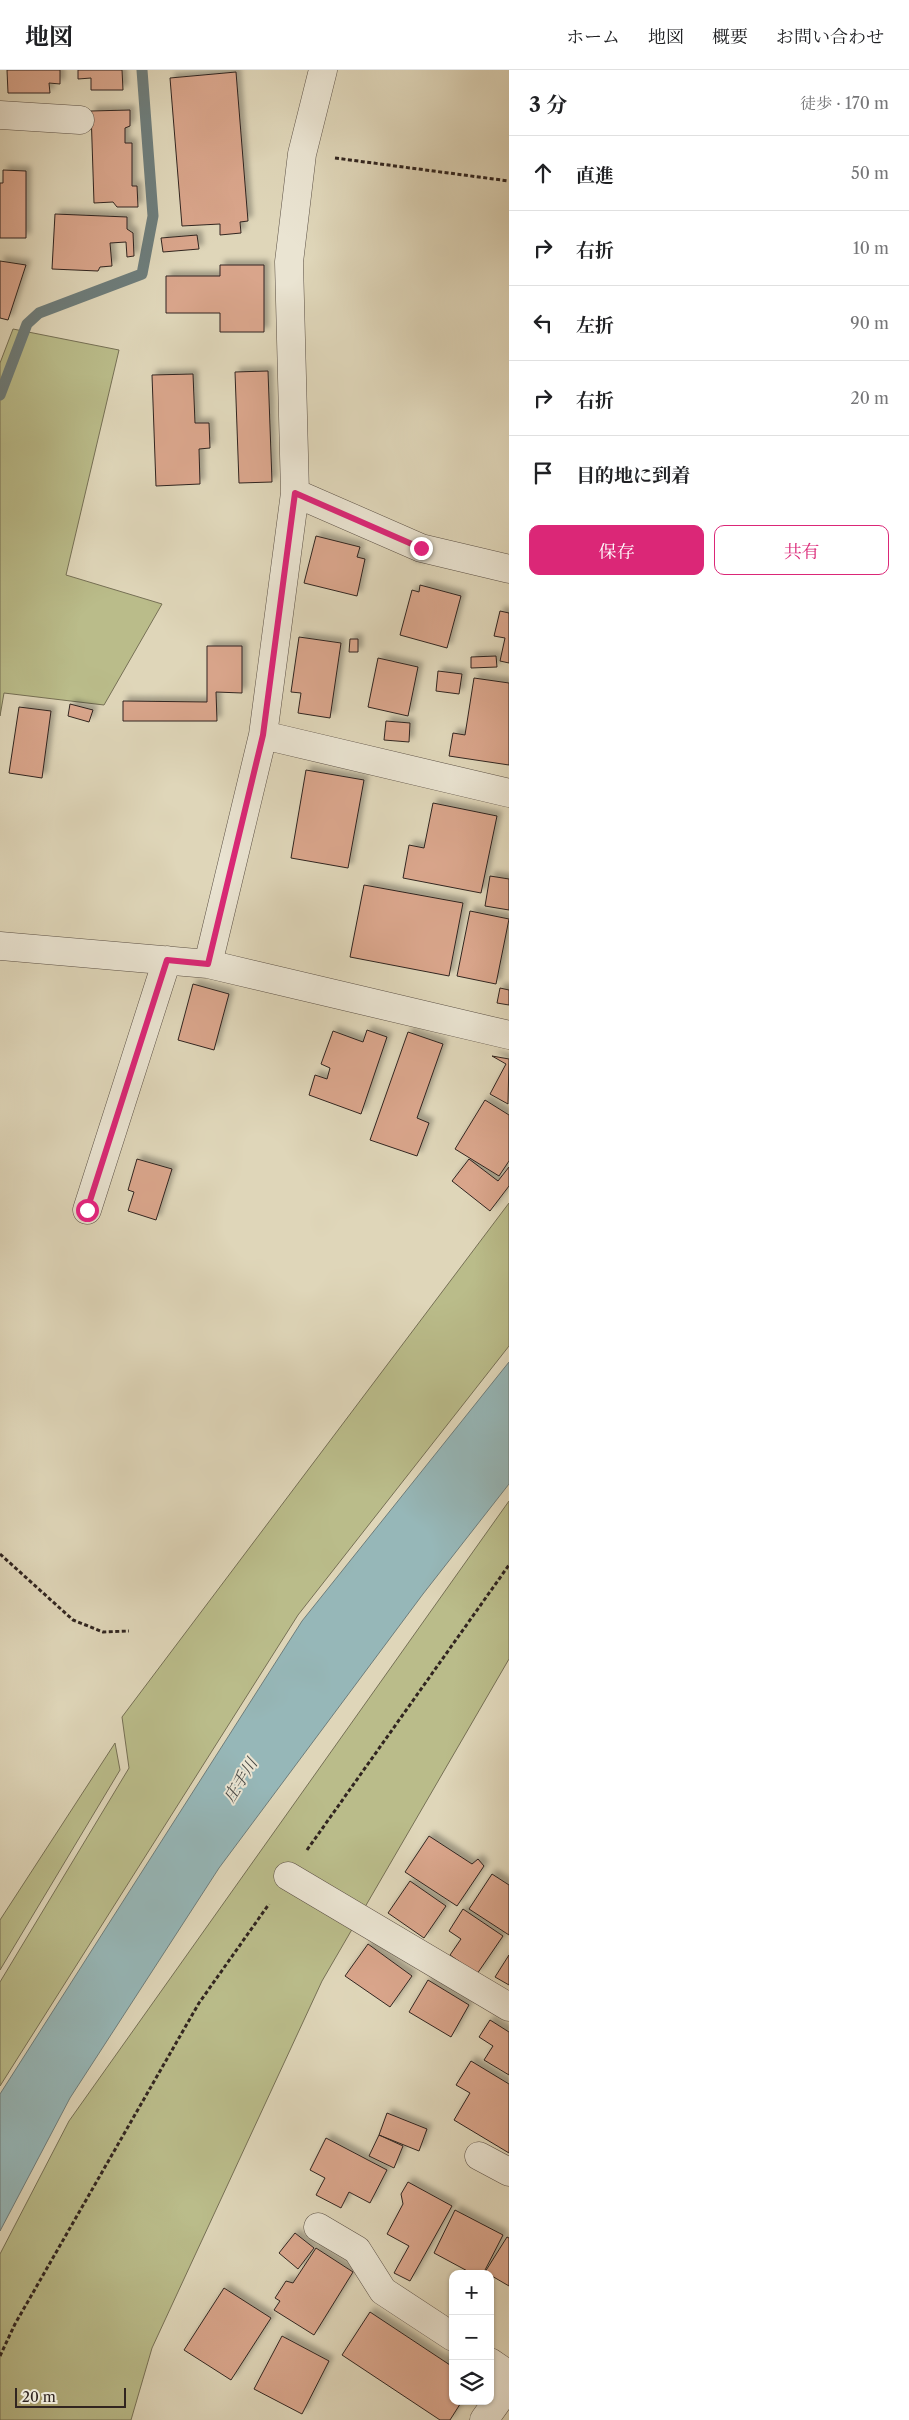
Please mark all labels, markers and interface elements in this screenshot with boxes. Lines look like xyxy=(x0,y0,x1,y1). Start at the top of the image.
text: 地図 xyxy=(25,22,73,51)
text: ホーム xyxy=(566,26,620,48)
text: 地図 xyxy=(648,26,684,48)
text: 概要 xyxy=(712,26,748,48)
text: お問い合わせ xyxy=(776,26,884,48)
text: 3 分 xyxy=(529,92,567,117)
text: 徒歩 · 170 m xyxy=(800,93,889,113)
icon: ahead xyxy=(529,159,557,187)
text: 50 m xyxy=(851,163,889,183)
text: 直進 xyxy=(576,164,614,187)
icon: right xyxy=(529,234,557,262)
text: 10 m xyxy=(853,238,889,258)
text: 右折 xyxy=(576,239,614,262)
icon: left xyxy=(529,309,557,337)
text: 90 m xyxy=(850,313,889,333)
text: 左折 xyxy=(576,314,614,337)
icon: right xyxy=(529,384,557,412)
text: 20 m xyxy=(850,388,889,408)
text: 右折 xyxy=(576,389,614,412)
icon: arrive xyxy=(529,459,557,487)
text: 目的地に到着 xyxy=(576,464,690,487)
button: 保存 xyxy=(529,525,704,575)
button: 共有 xyxy=(714,525,889,575)
route end xyxy=(410,537,433,560)
route start xyxy=(76,1199,99,1222)
water label: 庄手川 xyxy=(219,1753,262,1806)
map controls xyxy=(449,2270,494,2405)
button: + xyxy=(449,2270,494,2315)
button: − xyxy=(449,2315,494,2360)
button: layers xyxy=(449,2360,494,2405)
scale bar xyxy=(15,2385,126,2408)
text: 20 m xyxy=(22,2388,56,2406)

